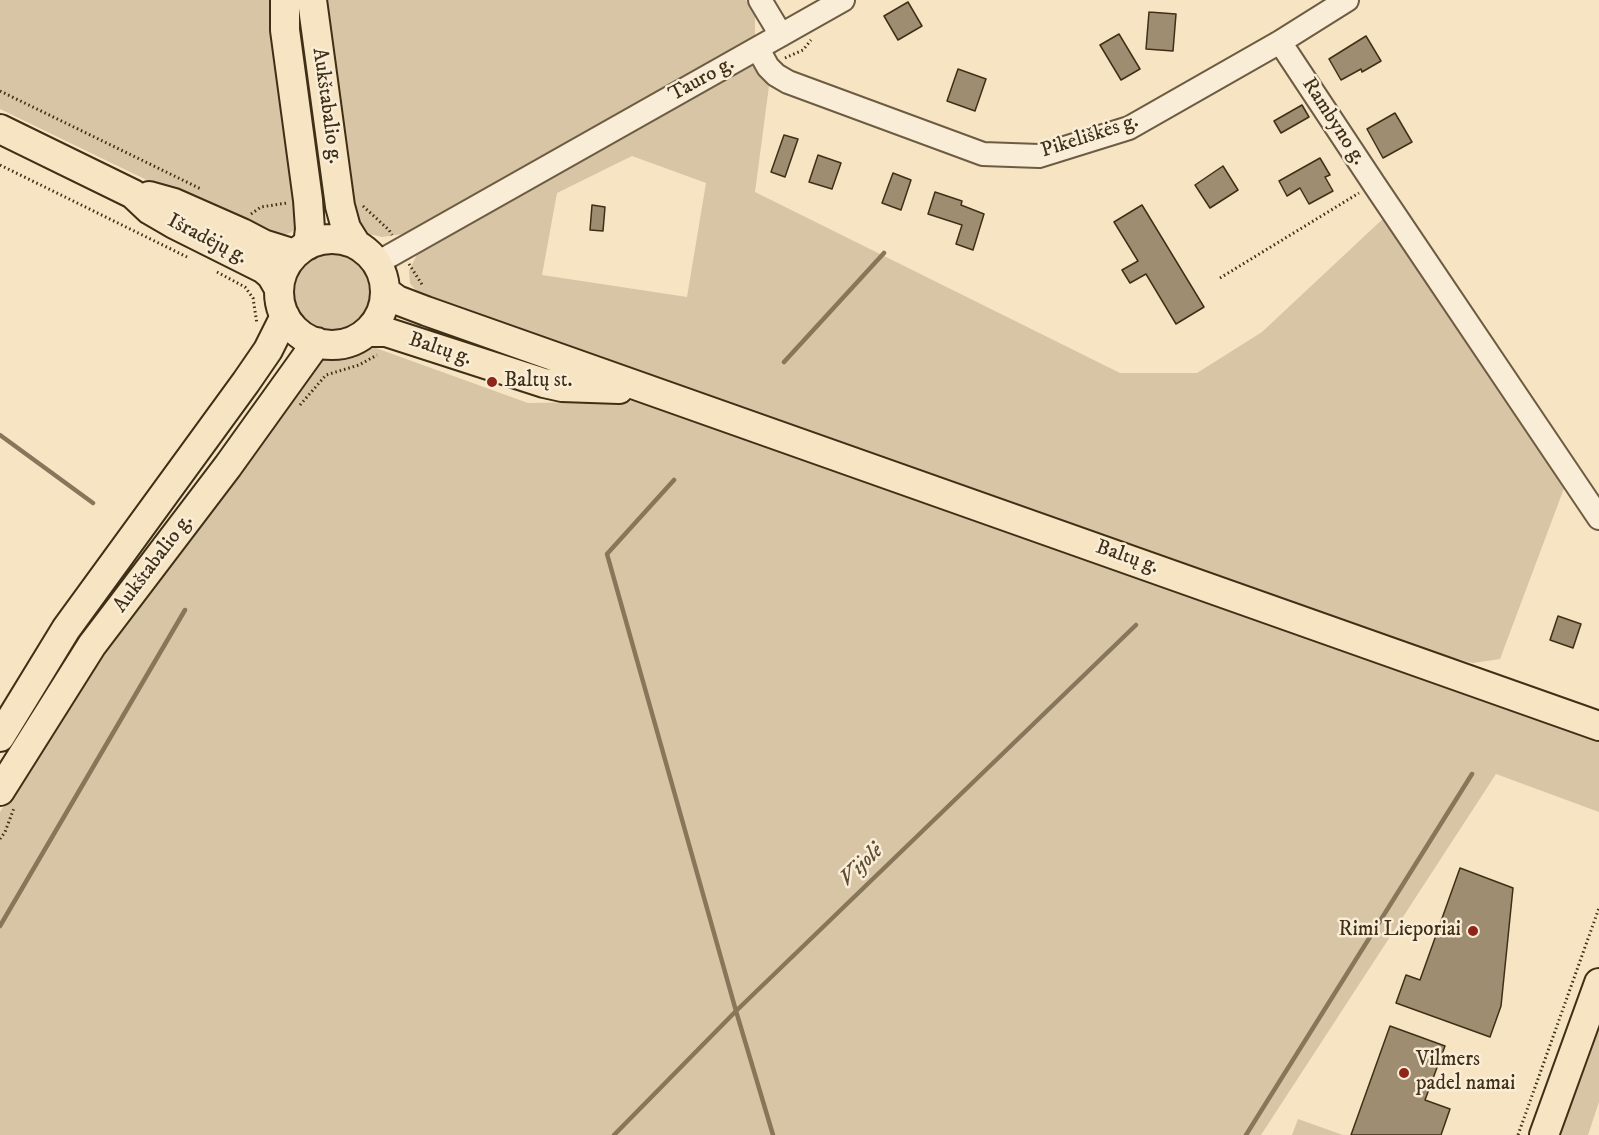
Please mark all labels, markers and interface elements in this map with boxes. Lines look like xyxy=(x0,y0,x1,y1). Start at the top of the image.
street label: Aukštabalio g. xyxy=(305,46,347,166)
street label: Tauro g. xyxy=(665,52,739,108)
street label: Rambyno g. xyxy=(1295,74,1371,170)
street label: Pikeliškės g. xyxy=(1038,109,1142,165)
street label: Išradėjų g. xyxy=(163,209,251,271)
street label: Baltų g. xyxy=(405,328,475,372)
place label: Baltų st. xyxy=(504,369,573,395)
marker: Baltų st. xyxy=(485,375,499,389)
street label: Aukštabalio g. xyxy=(109,510,199,618)
street label: Baltų g. xyxy=(1092,536,1162,580)
water label: Vijolė xyxy=(835,839,889,893)
place label: Rimi Lieporiai xyxy=(1338,918,1461,944)
marker: Rimi Lieporiai xyxy=(1466,924,1480,938)
place label: Vilmers padel namai xyxy=(1416,1048,1515,1098)
marker: Vilmers padel namai xyxy=(1397,1066,1411,1080)

